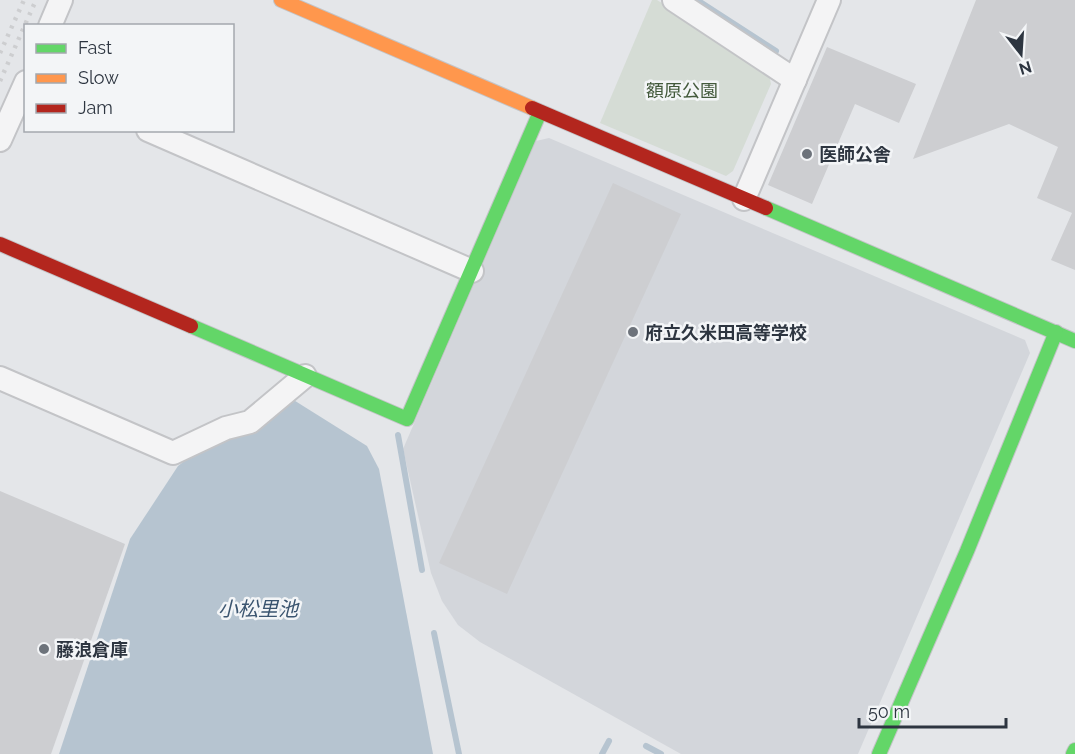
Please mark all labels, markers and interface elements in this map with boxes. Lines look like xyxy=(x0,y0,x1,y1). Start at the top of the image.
legend xyxy=(24,24,234,132)
north arrow xyxy=(991,24,1051,84)
text: Fast xyxy=(78,37,112,58)
text: N xyxy=(1017,57,1034,79)
text: Slow xyxy=(78,67,119,88)
park label: 額原公園 xyxy=(646,80,718,101)
text: Jam xyxy=(78,97,113,118)
place label: 医師公舎 xyxy=(819,144,891,165)
marker: 医師公舎 xyxy=(800,147,814,161)
place label: 府立久米田高等学校 xyxy=(645,322,807,343)
marker: 府立久米田高等学校 xyxy=(626,325,640,339)
water label: 小松里池 xyxy=(218,597,300,621)
place label: 藤浪倉庫 xyxy=(56,639,128,660)
marker: 藤浪倉庫 xyxy=(37,642,51,656)
scale bar xyxy=(859,691,1006,729)
text: 50 m xyxy=(868,701,910,722)

